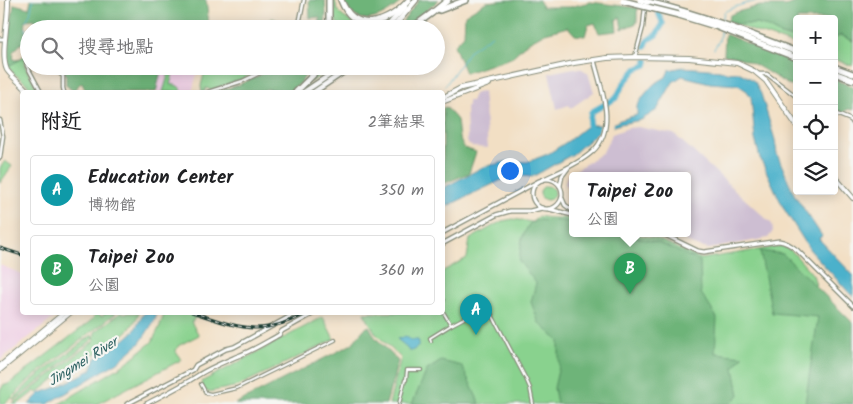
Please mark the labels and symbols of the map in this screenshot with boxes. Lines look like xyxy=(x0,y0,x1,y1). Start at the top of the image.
your location xyxy=(497,158,523,184)
pin: B xyxy=(614,253,646,294)
pin: A xyxy=(460,294,492,335)
water label: Jingmei River xyxy=(44,330,125,392)

